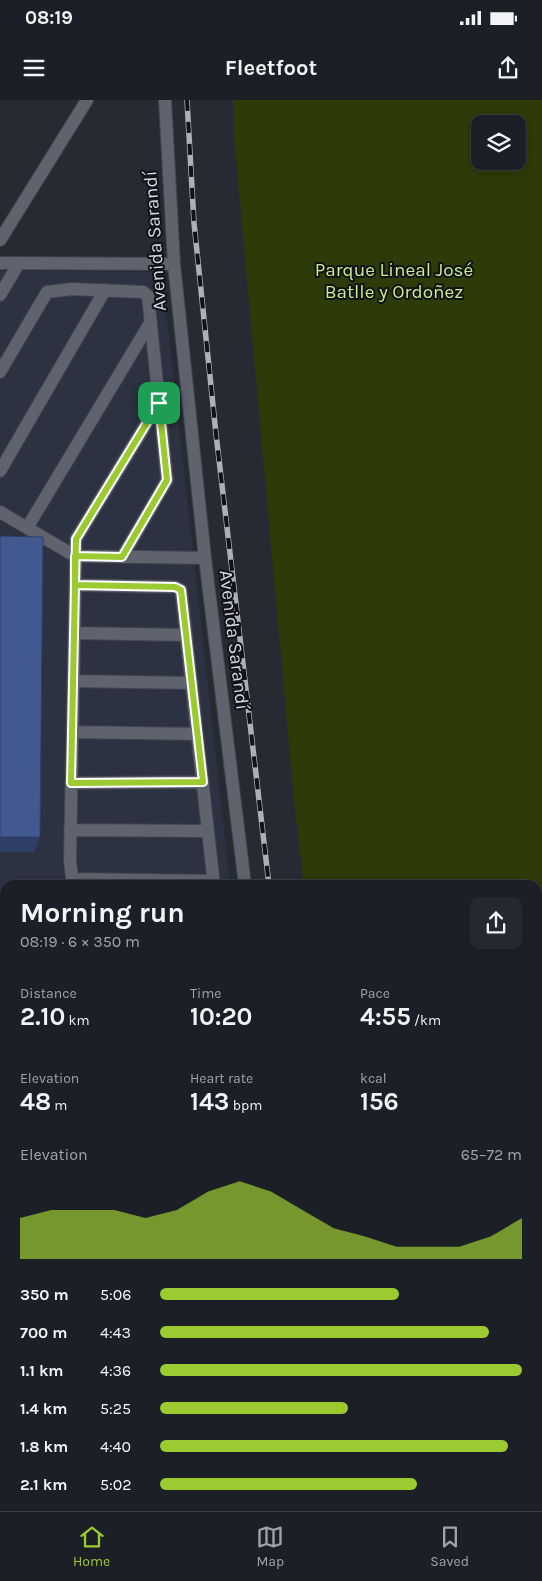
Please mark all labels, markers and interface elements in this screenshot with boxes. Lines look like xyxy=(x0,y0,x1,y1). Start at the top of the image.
text: 08:19 xyxy=(25,7,73,29)
icon: menu xyxy=(20,54,48,82)
icon: share xyxy=(494,54,522,82)
text: Fleetfoot xyxy=(225,55,317,81)
map controls xyxy=(471,115,526,170)
button: layers xyxy=(471,115,526,170)
street label: Avenida Sarandí xyxy=(139,170,171,312)
park label: Parque Lineal José Batlle y Ordoñez xyxy=(315,259,473,303)
pin xyxy=(138,382,180,424)
icon: arrive xyxy=(145,389,173,417)
street label: Avenida Sarandí xyxy=(215,569,254,712)
text: Morning run xyxy=(20,896,185,929)
button: share xyxy=(470,897,522,949)
text: 08:19 · 6 × 350 m xyxy=(20,932,140,951)
text: Distance xyxy=(20,985,77,1002)
text: Time xyxy=(190,985,221,1002)
text: Pace xyxy=(360,985,390,1002)
text: 2.10 xyxy=(20,1002,65,1031)
text: 10:20 xyxy=(190,1002,252,1031)
text: 4:55 xyxy=(360,1002,411,1031)
text: km xyxy=(65,1012,90,1029)
text: /km xyxy=(411,1012,441,1029)
text: Elevation xyxy=(20,1070,79,1087)
text: Heart rate xyxy=(190,1070,253,1087)
text: kcal xyxy=(360,1070,387,1087)
text: 48 xyxy=(20,1087,51,1116)
text: 143 xyxy=(190,1087,229,1116)
text: 156 xyxy=(360,1087,399,1116)
text: m xyxy=(51,1097,67,1114)
text: bpm xyxy=(229,1097,262,1114)
text: Elevation xyxy=(20,1145,88,1164)
text: 65–72 m xyxy=(461,1145,522,1164)
text: 350 m xyxy=(20,1285,69,1304)
text: 5:06 xyxy=(100,1285,131,1304)
text: 700 m xyxy=(20,1323,67,1342)
text: 4:43 xyxy=(100,1323,131,1342)
text: 1.1 km xyxy=(20,1361,64,1380)
text: 4:36 xyxy=(100,1361,131,1380)
text: 1.4 km xyxy=(20,1399,67,1418)
text: 5:25 xyxy=(100,1399,131,1418)
text: 1.8 km xyxy=(20,1437,68,1456)
text: 4:40 xyxy=(100,1437,131,1456)
text: 2.1 km xyxy=(20,1475,68,1494)
text: 5:02 xyxy=(100,1475,132,1494)
tab: Home xyxy=(73,1523,110,1570)
tab: Map xyxy=(256,1523,284,1570)
tab: Saved xyxy=(430,1523,469,1570)

